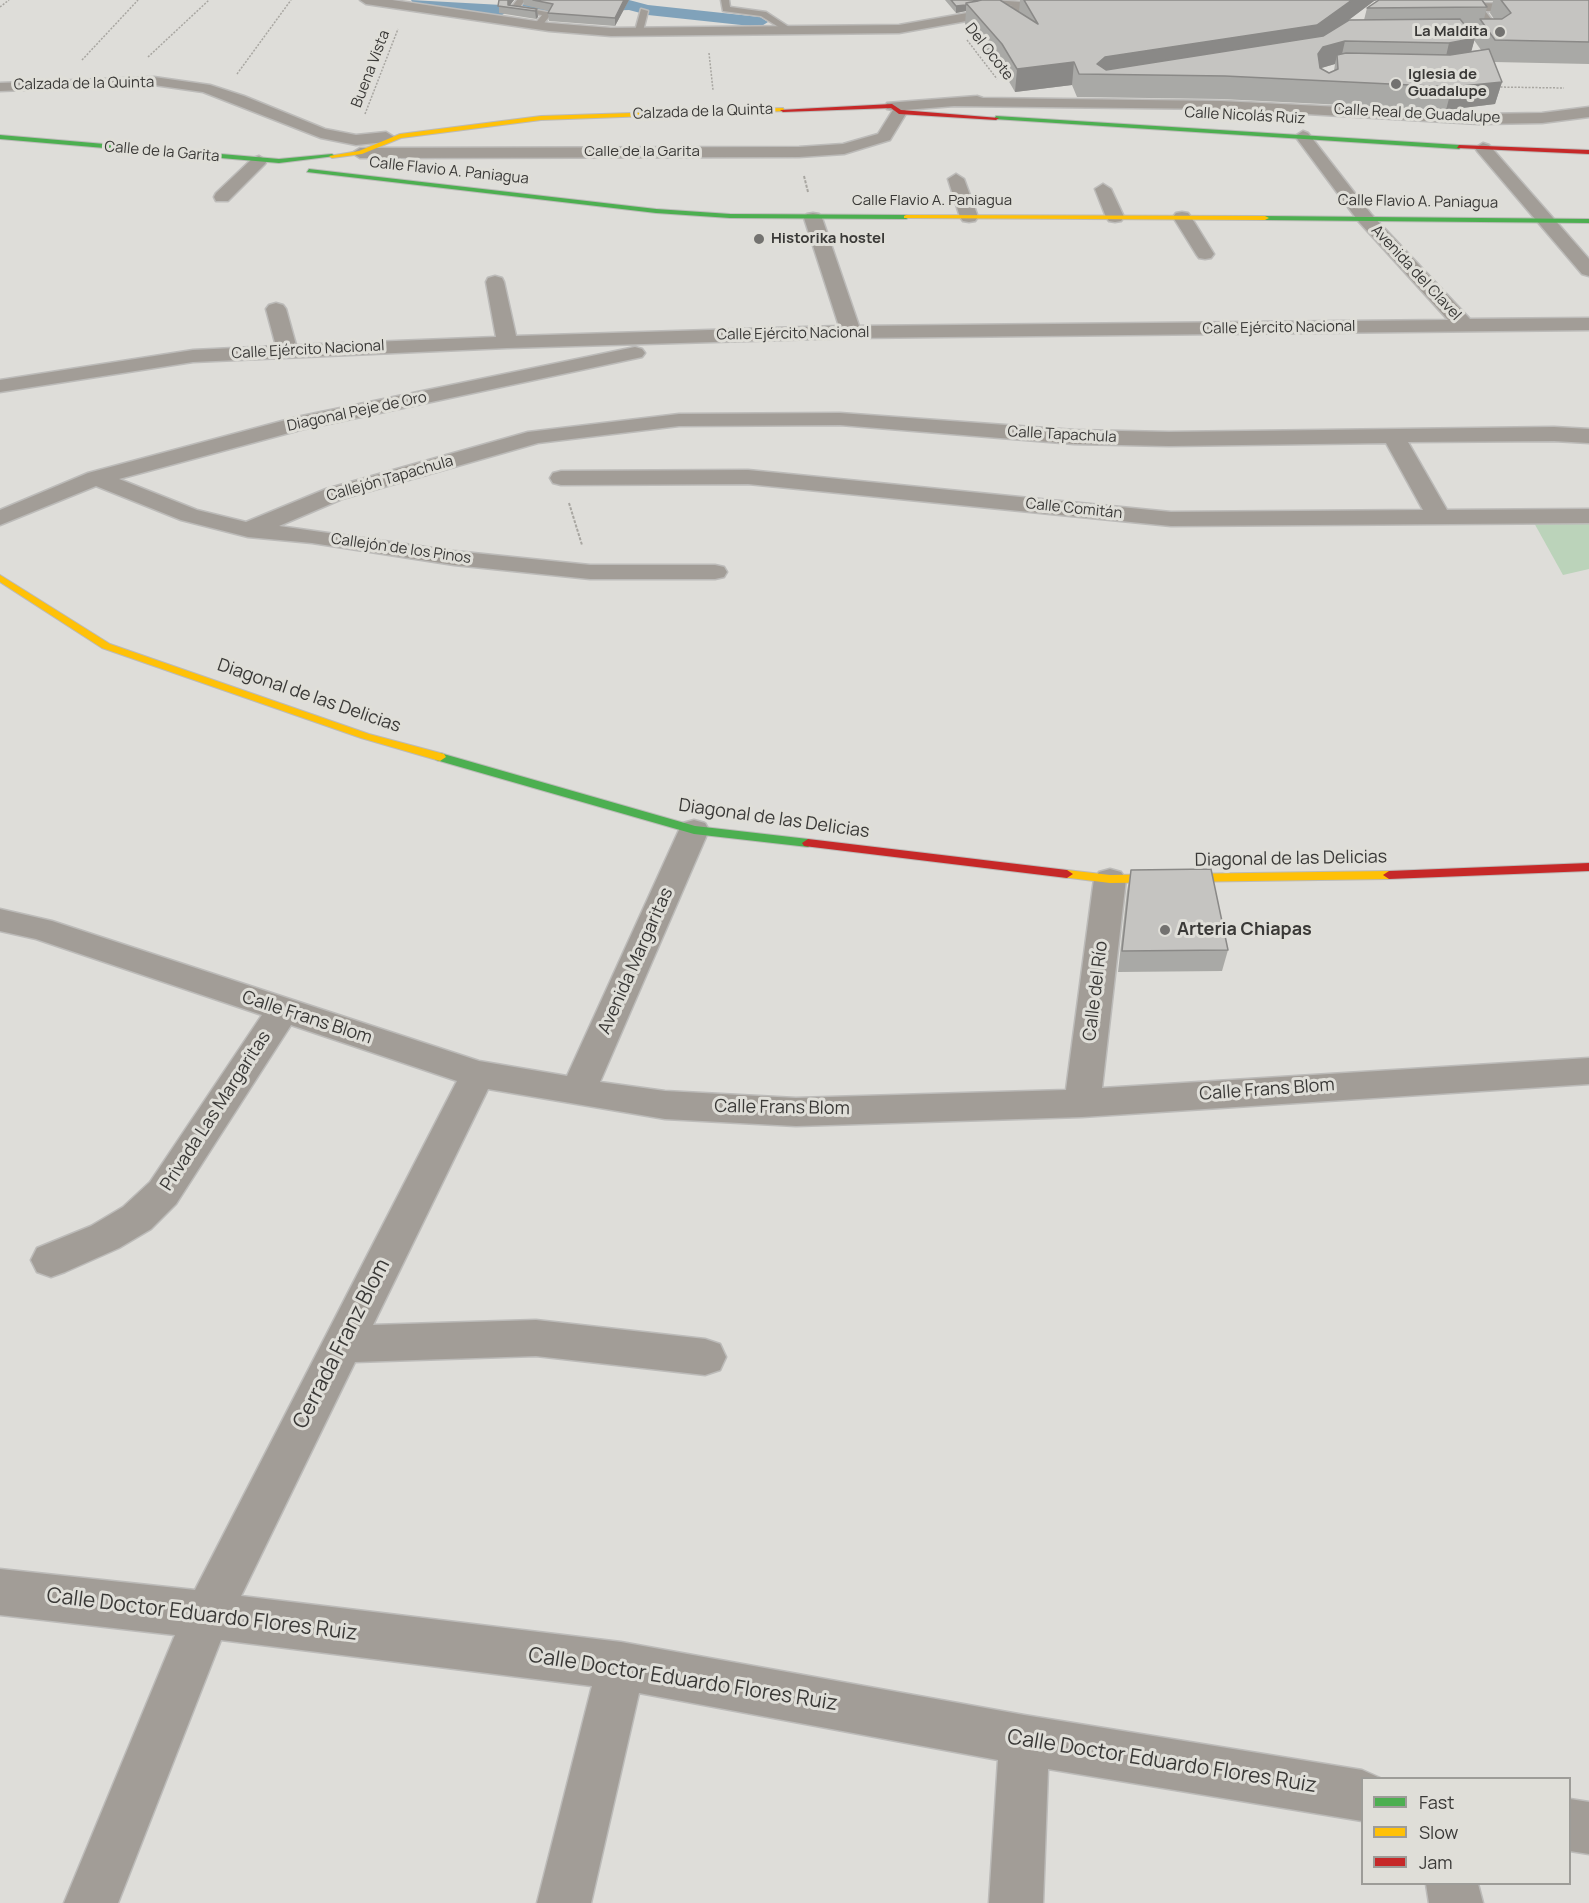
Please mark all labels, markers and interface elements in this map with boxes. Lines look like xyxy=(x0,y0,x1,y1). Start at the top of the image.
street label: Del Ocote xyxy=(961,20,1017,84)
place label: La Maldita xyxy=(1414,23,1488,41)
marker: La Maldita xyxy=(1493,25,1507,39)
street label: Buena Vista xyxy=(348,28,394,110)
place label: Iglesia de Guadalupe xyxy=(1408,66,1487,101)
street label: Calzada de la Quinta xyxy=(14,74,154,94)
marker: Iglesia de Guadalupe xyxy=(1389,77,1403,91)
street label: Calzada de la Quinta xyxy=(632,101,774,123)
street label: Calle Real de Guadalupe xyxy=(1333,101,1501,127)
street label: Calle Nicolás Ruiz xyxy=(1184,104,1306,128)
street label: Calle de la Garita xyxy=(104,138,220,166)
street label: Calle de la Garita xyxy=(584,143,700,161)
street label: Calle Flavio A. Paniagua xyxy=(368,154,530,188)
street label: Calle Flavio A. Paniagua xyxy=(852,192,1012,210)
street label: Calle Flavio A. Paniagua xyxy=(1338,192,1498,212)
street label: Avenida del Clavel xyxy=(1367,222,1465,324)
place label: Historika hostel xyxy=(771,230,885,248)
marker: Historika hostel xyxy=(752,232,766,246)
street label: Calle Ejército Nacional xyxy=(1202,318,1356,338)
street label: Calle Ejército Nacional xyxy=(716,324,870,344)
street label: Calle Ejército Nacional xyxy=(231,337,385,363)
street label: Diagonal Peje de Oro xyxy=(286,388,428,436)
street label: Calle Tapachula xyxy=(1007,423,1117,447)
street label: Callejón Tapachula xyxy=(325,452,455,506)
street label: Calle Comitán xyxy=(1025,495,1123,523)
street label: Callejón de los Pinos xyxy=(330,530,472,568)
street label: Diagonal de las Delicias xyxy=(214,654,404,738)
street label: Diagonal de las Delicias xyxy=(677,795,871,843)
street label: Diagonal de las Delicias xyxy=(1195,847,1387,871)
street label: Avenida Margaritas xyxy=(594,884,678,1038)
place label: Arteria Chiapas xyxy=(1177,919,1312,941)
marker: Arteria Chiapas xyxy=(1158,923,1172,937)
street label: Calle del Río xyxy=(1079,940,1113,1042)
street label: Calle Frans Blom xyxy=(239,987,375,1049)
street label: Privada Las Margaritas xyxy=(156,1027,276,1195)
street label: Calle Frans Blom xyxy=(1199,1075,1335,1105)
street label: Calle Frans Blom xyxy=(714,1096,850,1120)
street label: Cerrada Franz Blom xyxy=(288,1255,396,1433)
street label: Calle Doctor Eduardo Flores Ruiz xyxy=(45,1583,359,1647)
street label: Calle Doctor Eduardo Flores Ruiz xyxy=(527,1643,839,1717)
street label: Calle Doctor Eduardo Flores Ruiz xyxy=(1006,1725,1318,1799)
legend xyxy=(1361,1777,1571,1885)
text: Fast xyxy=(1419,1790,1454,1814)
text: Slow xyxy=(1419,1820,1458,1844)
text: Jam xyxy=(1419,1850,1453,1874)

